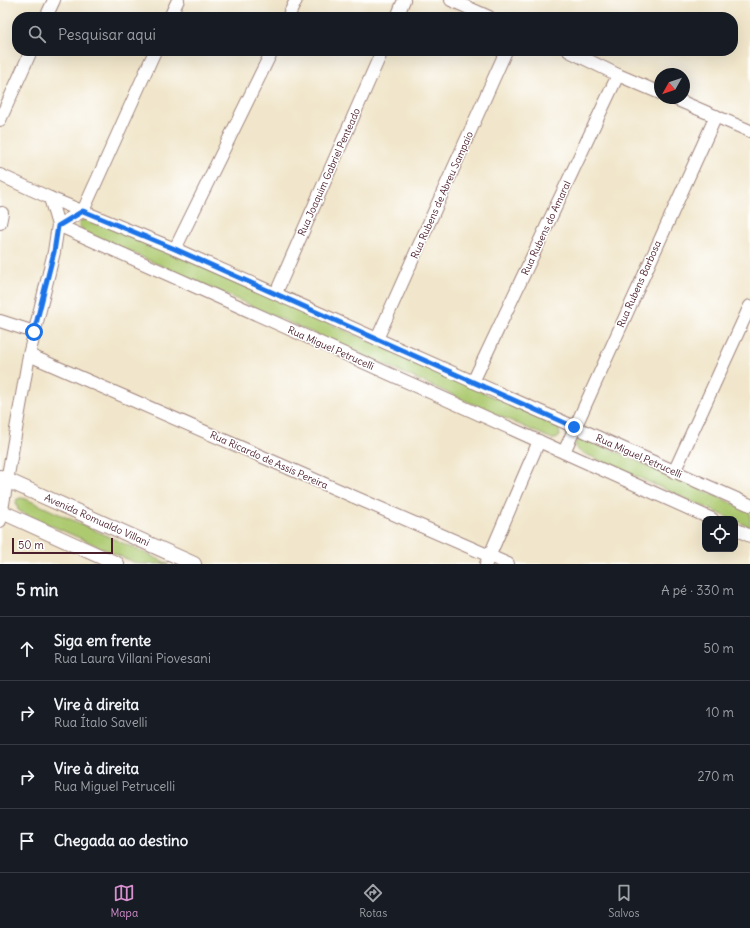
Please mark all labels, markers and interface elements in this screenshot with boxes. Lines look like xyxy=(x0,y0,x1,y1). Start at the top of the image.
search box xyxy=(12,12,738,56)
icon: search xyxy=(26,23,48,45)
text: Pesquisar aqui xyxy=(58,25,156,44)
north arrow xyxy=(654,68,690,104)
street label: Rua Joaquim Gabriel Penteado xyxy=(295,106,363,238)
street label: Rua Rubens de Abreu Sampaio xyxy=(408,129,476,261)
street label: Rua Rubens do Amaral xyxy=(518,179,574,277)
street label: Rua Rubens Barbosa xyxy=(614,238,664,329)
route start xyxy=(25,323,43,341)
street label: Rua Miguel Petrucelli xyxy=(286,323,376,373)
route end xyxy=(565,418,583,436)
street label: Rua Ricardo de Assis Pereira xyxy=(208,428,330,492)
street label: Rua Miguel Petrucelli xyxy=(594,431,684,481)
street label: Avenida Romualdo Villani xyxy=(42,491,152,549)
map controls xyxy=(702,516,738,552)
button: locate xyxy=(702,516,738,552)
scale bar xyxy=(12,536,113,555)
text: 50 m xyxy=(18,538,44,552)
text: 5 min xyxy=(16,579,58,601)
text: A pé · 330 m xyxy=(661,582,734,599)
text: Siga em frente xyxy=(54,631,151,650)
icon: ahead xyxy=(16,638,38,660)
text: 50 m xyxy=(703,640,734,657)
text: Rua Laura Villani Piovesani xyxy=(54,650,211,667)
text: Vire à direita xyxy=(54,695,139,714)
icon: right xyxy=(16,702,38,724)
text: 10 m xyxy=(706,704,734,721)
text: Rua Ítalo Savelli xyxy=(54,714,147,731)
text: Vire à direita xyxy=(54,759,139,778)
icon: right xyxy=(16,766,38,788)
text: 270 m xyxy=(697,768,734,785)
text: Rua Miguel Petrucelli xyxy=(54,778,175,795)
icon: arrive xyxy=(16,830,38,852)
text: Chegada ao destino xyxy=(54,831,188,850)
tab: Mapa xyxy=(110,882,138,920)
tab: Rotas xyxy=(359,882,387,920)
tab: Salvos xyxy=(608,882,640,920)

